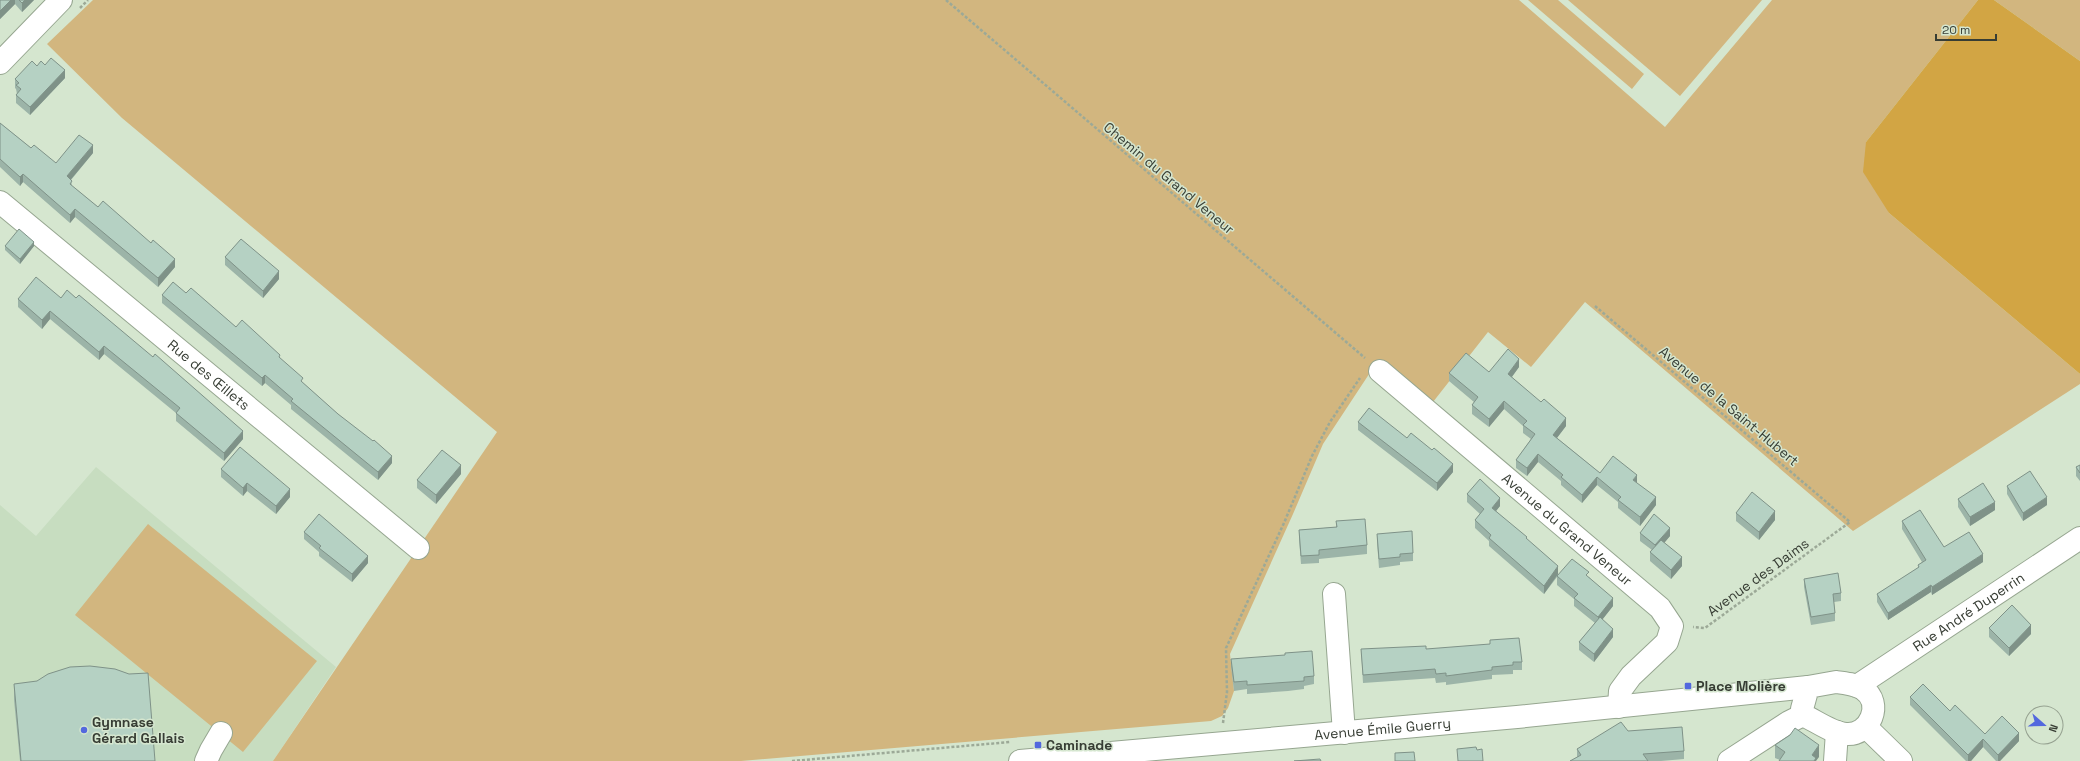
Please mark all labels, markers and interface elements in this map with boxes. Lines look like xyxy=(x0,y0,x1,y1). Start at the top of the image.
scale bar xyxy=(1936,16,1996,42)
text: 20 m xyxy=(1942,22,1970,38)
street label: Chemin du Grand Veneur xyxy=(1100,118,1238,238)
street label: Rue des Œillets xyxy=(164,335,254,414)
street label: Avenue de la Saint-Hubert xyxy=(1655,342,1803,470)
street label: Avenue du Grand Veneur xyxy=(1498,469,1636,589)
street label: Avenue des Daims xyxy=(1704,534,1812,620)
street label: Rue André Duperrin xyxy=(1909,568,2028,655)
place label: Place Molière xyxy=(1696,677,1786,695)
marker: Place Molière xyxy=(1683,681,1693,691)
north arrow xyxy=(2024,705,2064,745)
place label: Gymnase Gérard Gallais xyxy=(92,713,185,747)
street label: Avenue Émile Guerry xyxy=(1314,714,1452,744)
text: N xyxy=(2046,723,2061,734)
marker: Gymnase Gérard Gallais xyxy=(79,725,89,735)
place label: Caminade xyxy=(1046,736,1112,754)
marker: Caminade xyxy=(1033,740,1043,750)

